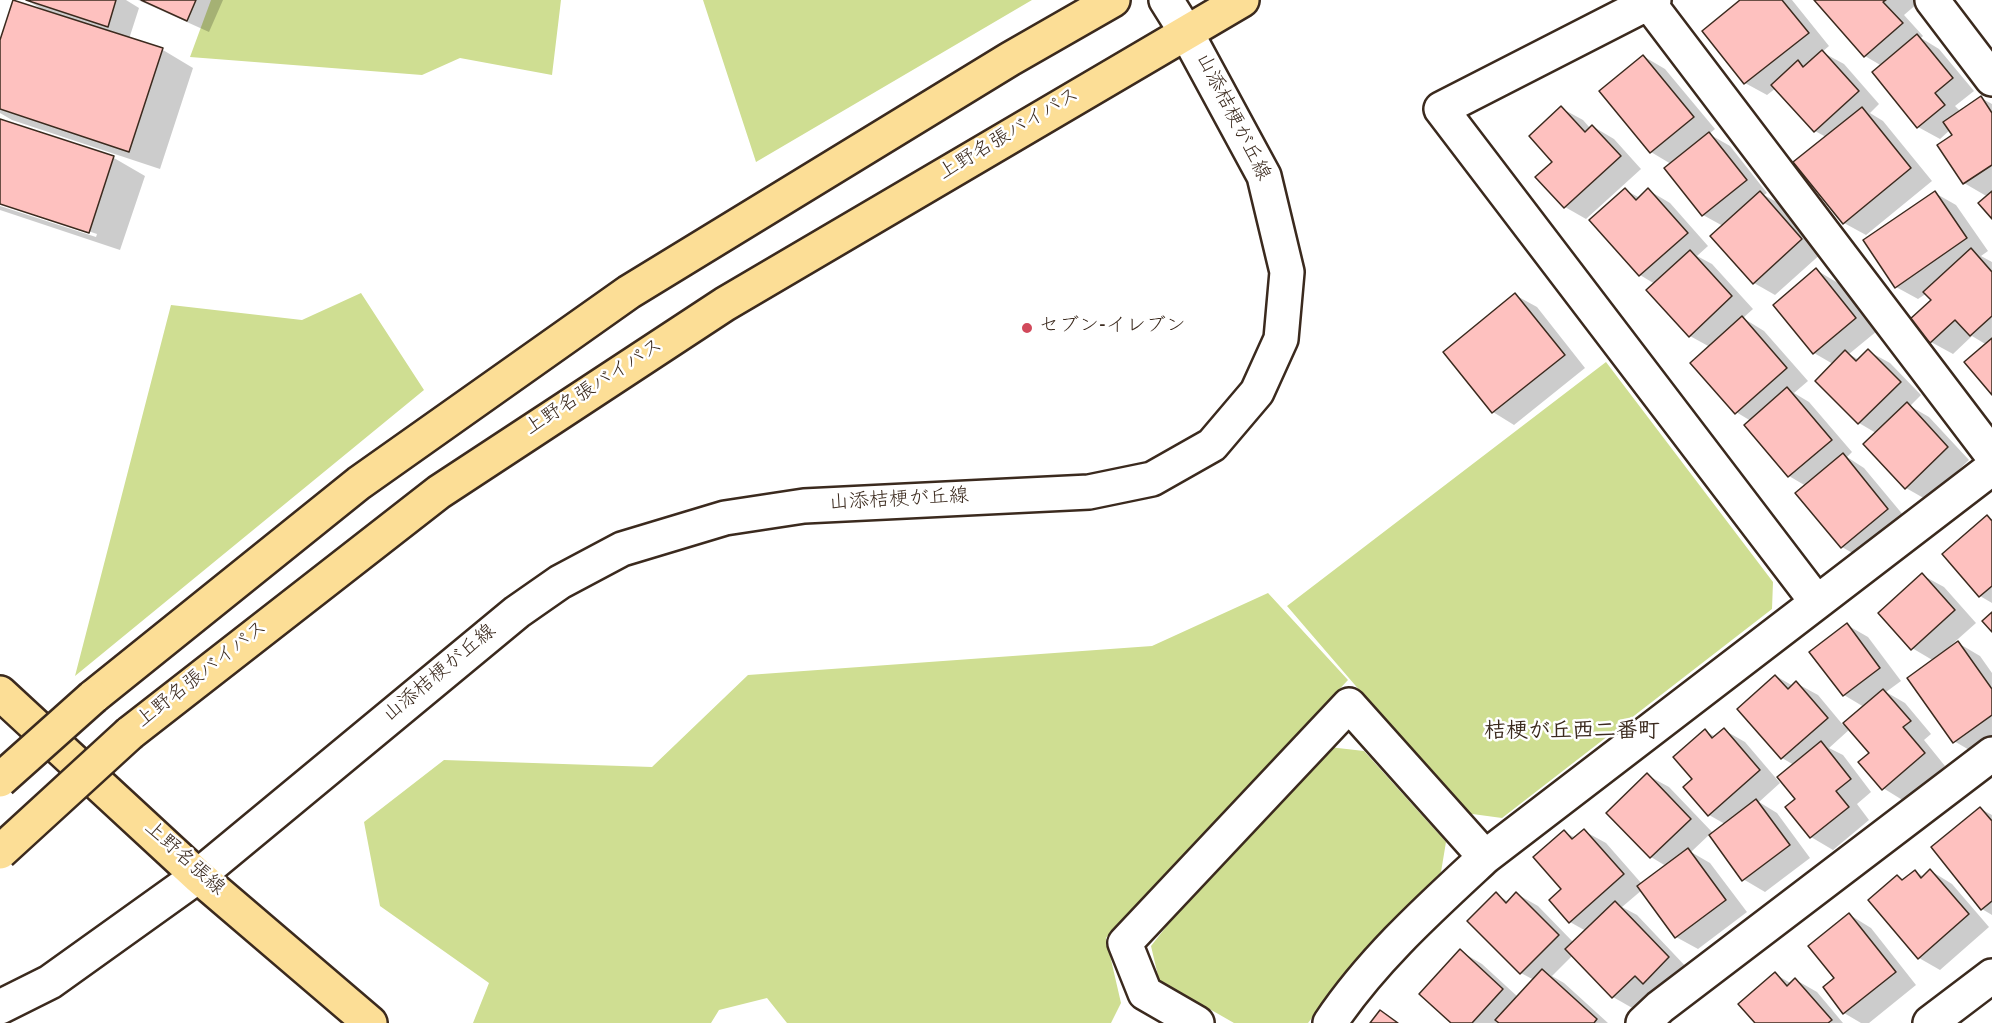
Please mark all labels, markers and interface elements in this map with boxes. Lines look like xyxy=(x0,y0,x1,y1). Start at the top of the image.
street label: 山添桔梗が丘線 xyxy=(1189,50,1273,186)
street label: 上野名張バイパス xyxy=(935,85,1085,187)
place label: セブン-イレブン xyxy=(1039,316,1186,340)
marker: セブン-イレブン xyxy=(1020,321,1034,335)
street label: 上野名張バイパス xyxy=(521,335,669,443)
street label: 山添桔梗が丘線 xyxy=(828,486,970,518)
street label: 上野名張バイパス xyxy=(133,617,273,735)
street label: 山添桔梗が丘線 xyxy=(380,621,502,729)
district label: 桔梗が丘西二番町 xyxy=(1484,721,1660,747)
street label: 上野名張線 xyxy=(138,818,228,902)

